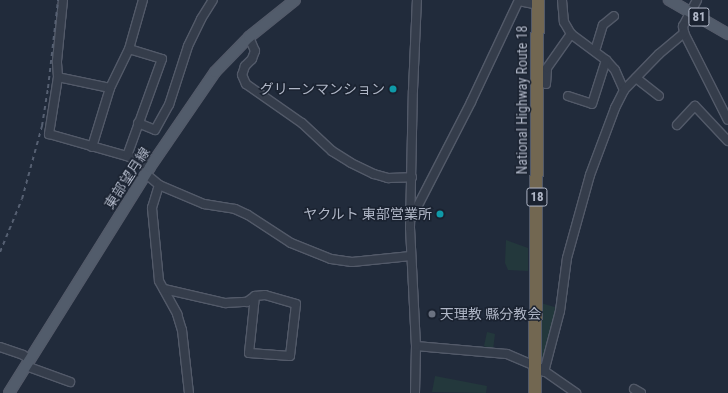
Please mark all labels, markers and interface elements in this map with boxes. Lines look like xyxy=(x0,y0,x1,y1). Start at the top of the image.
road number: 81 xyxy=(688,6,710,28)
street label: National Highway Route 18 xyxy=(514,26,530,174)
place label: グリーンマンション xyxy=(259,81,385,97)
marker: グリーンマンション xyxy=(388,84,398,94)
street label: 東部望月線 xyxy=(101,144,153,212)
road number: 18 xyxy=(526,186,548,208)
place label: ヤクルト 東部営業所 xyxy=(303,206,432,222)
marker: ヤクルト 東部営業所 xyxy=(435,209,445,219)
place label: 天理教 縣分教会 xyxy=(440,306,541,322)
marker: 天理教 縣分教会 xyxy=(427,309,437,319)

